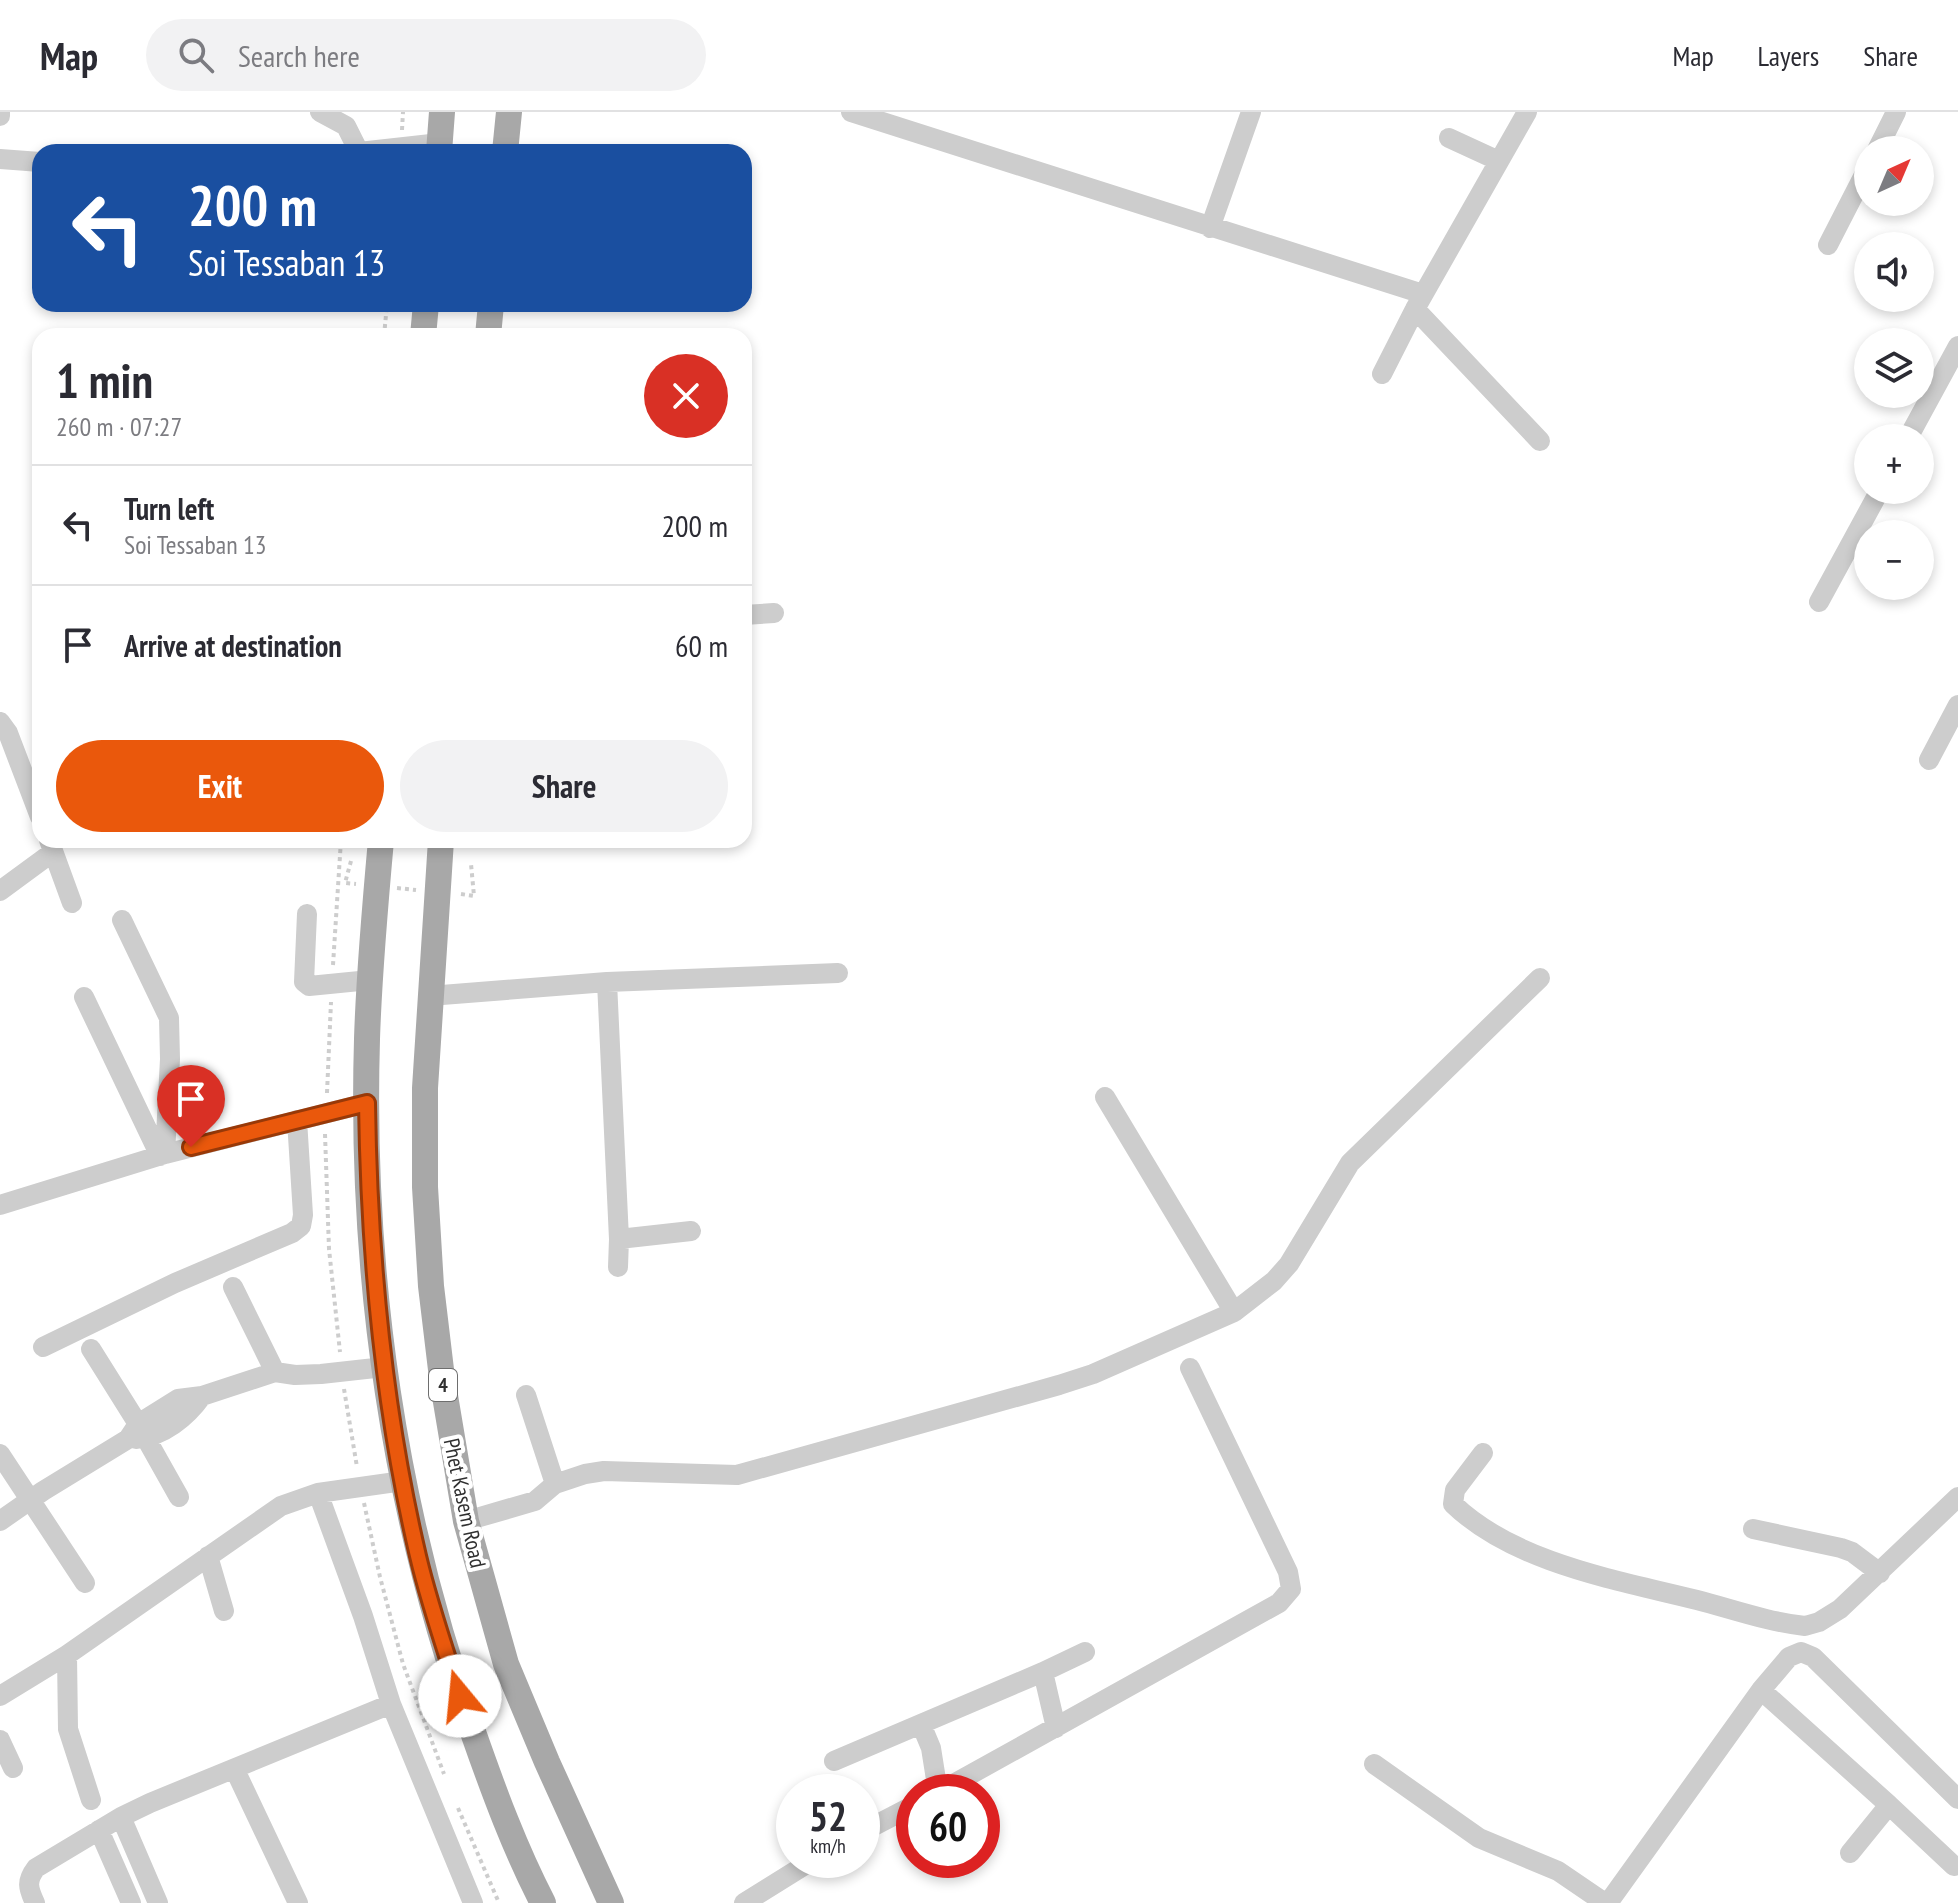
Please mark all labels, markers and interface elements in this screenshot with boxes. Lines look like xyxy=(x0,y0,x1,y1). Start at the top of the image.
search box xyxy=(146,19,706,91)
text: Map xyxy=(40,31,98,80)
icon: search xyxy=(174,33,218,77)
text: Search here xyxy=(238,36,360,75)
text: Map xyxy=(1672,37,1714,74)
text: Layers xyxy=(1758,37,1819,74)
text: Share xyxy=(1863,37,1918,74)
north arrow xyxy=(1854,136,1934,216)
map controls xyxy=(1854,136,1934,600)
text: 200 m xyxy=(188,169,317,241)
icon: left xyxy=(56,176,160,280)
button: sound xyxy=(1854,232,1934,312)
text: Soi Tessaban 13 xyxy=(188,239,385,286)
button: layers xyxy=(1854,328,1934,408)
text: 1 min xyxy=(56,349,153,411)
button: close xyxy=(644,354,728,438)
text: 260 m · 07:27 xyxy=(56,410,182,443)
button: + xyxy=(1854,424,1934,504)
text: Turn left xyxy=(124,489,214,528)
icon: left xyxy=(56,503,100,547)
text: 200 m xyxy=(662,506,728,545)
button: − xyxy=(1854,520,1934,600)
text: Soi Tessaban 13 xyxy=(124,528,267,561)
icon: arrive xyxy=(56,623,100,667)
text: Arrive at destination xyxy=(124,626,342,665)
text: 60 m xyxy=(675,626,728,665)
button: Exit xyxy=(56,740,384,832)
button: Share xyxy=(400,740,728,832)
pin xyxy=(157,1065,225,1147)
icon: arrive xyxy=(169,1077,213,1121)
road number: 4 xyxy=(429,1369,457,1401)
street label: Phet Kasem Road xyxy=(438,1436,492,1570)
position arrow xyxy=(418,1654,502,1738)
speed limit sign: 60 xyxy=(896,1774,1000,1878)
text: 52 xyxy=(809,1790,847,1842)
text: km/h xyxy=(810,1833,846,1859)

